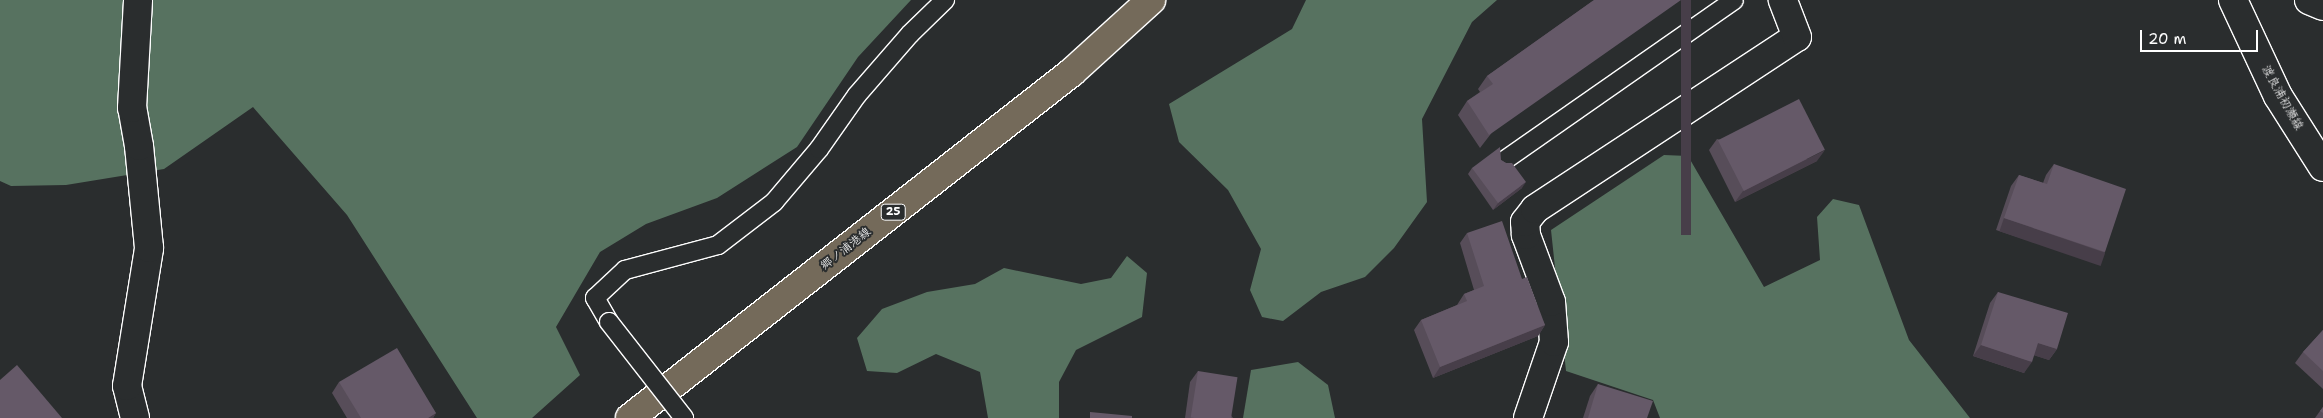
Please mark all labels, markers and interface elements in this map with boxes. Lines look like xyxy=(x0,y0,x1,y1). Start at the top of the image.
scale bar xyxy=(2143,20,2260,52)
text: 20 m xyxy=(2148,29,2187,49)
street label: 渡良浦初瀬線 xyxy=(2258,63,2306,133)
road number: 25 xyxy=(880,203,906,220)
street label: 郷ノ浦港線 xyxy=(818,225,874,273)

